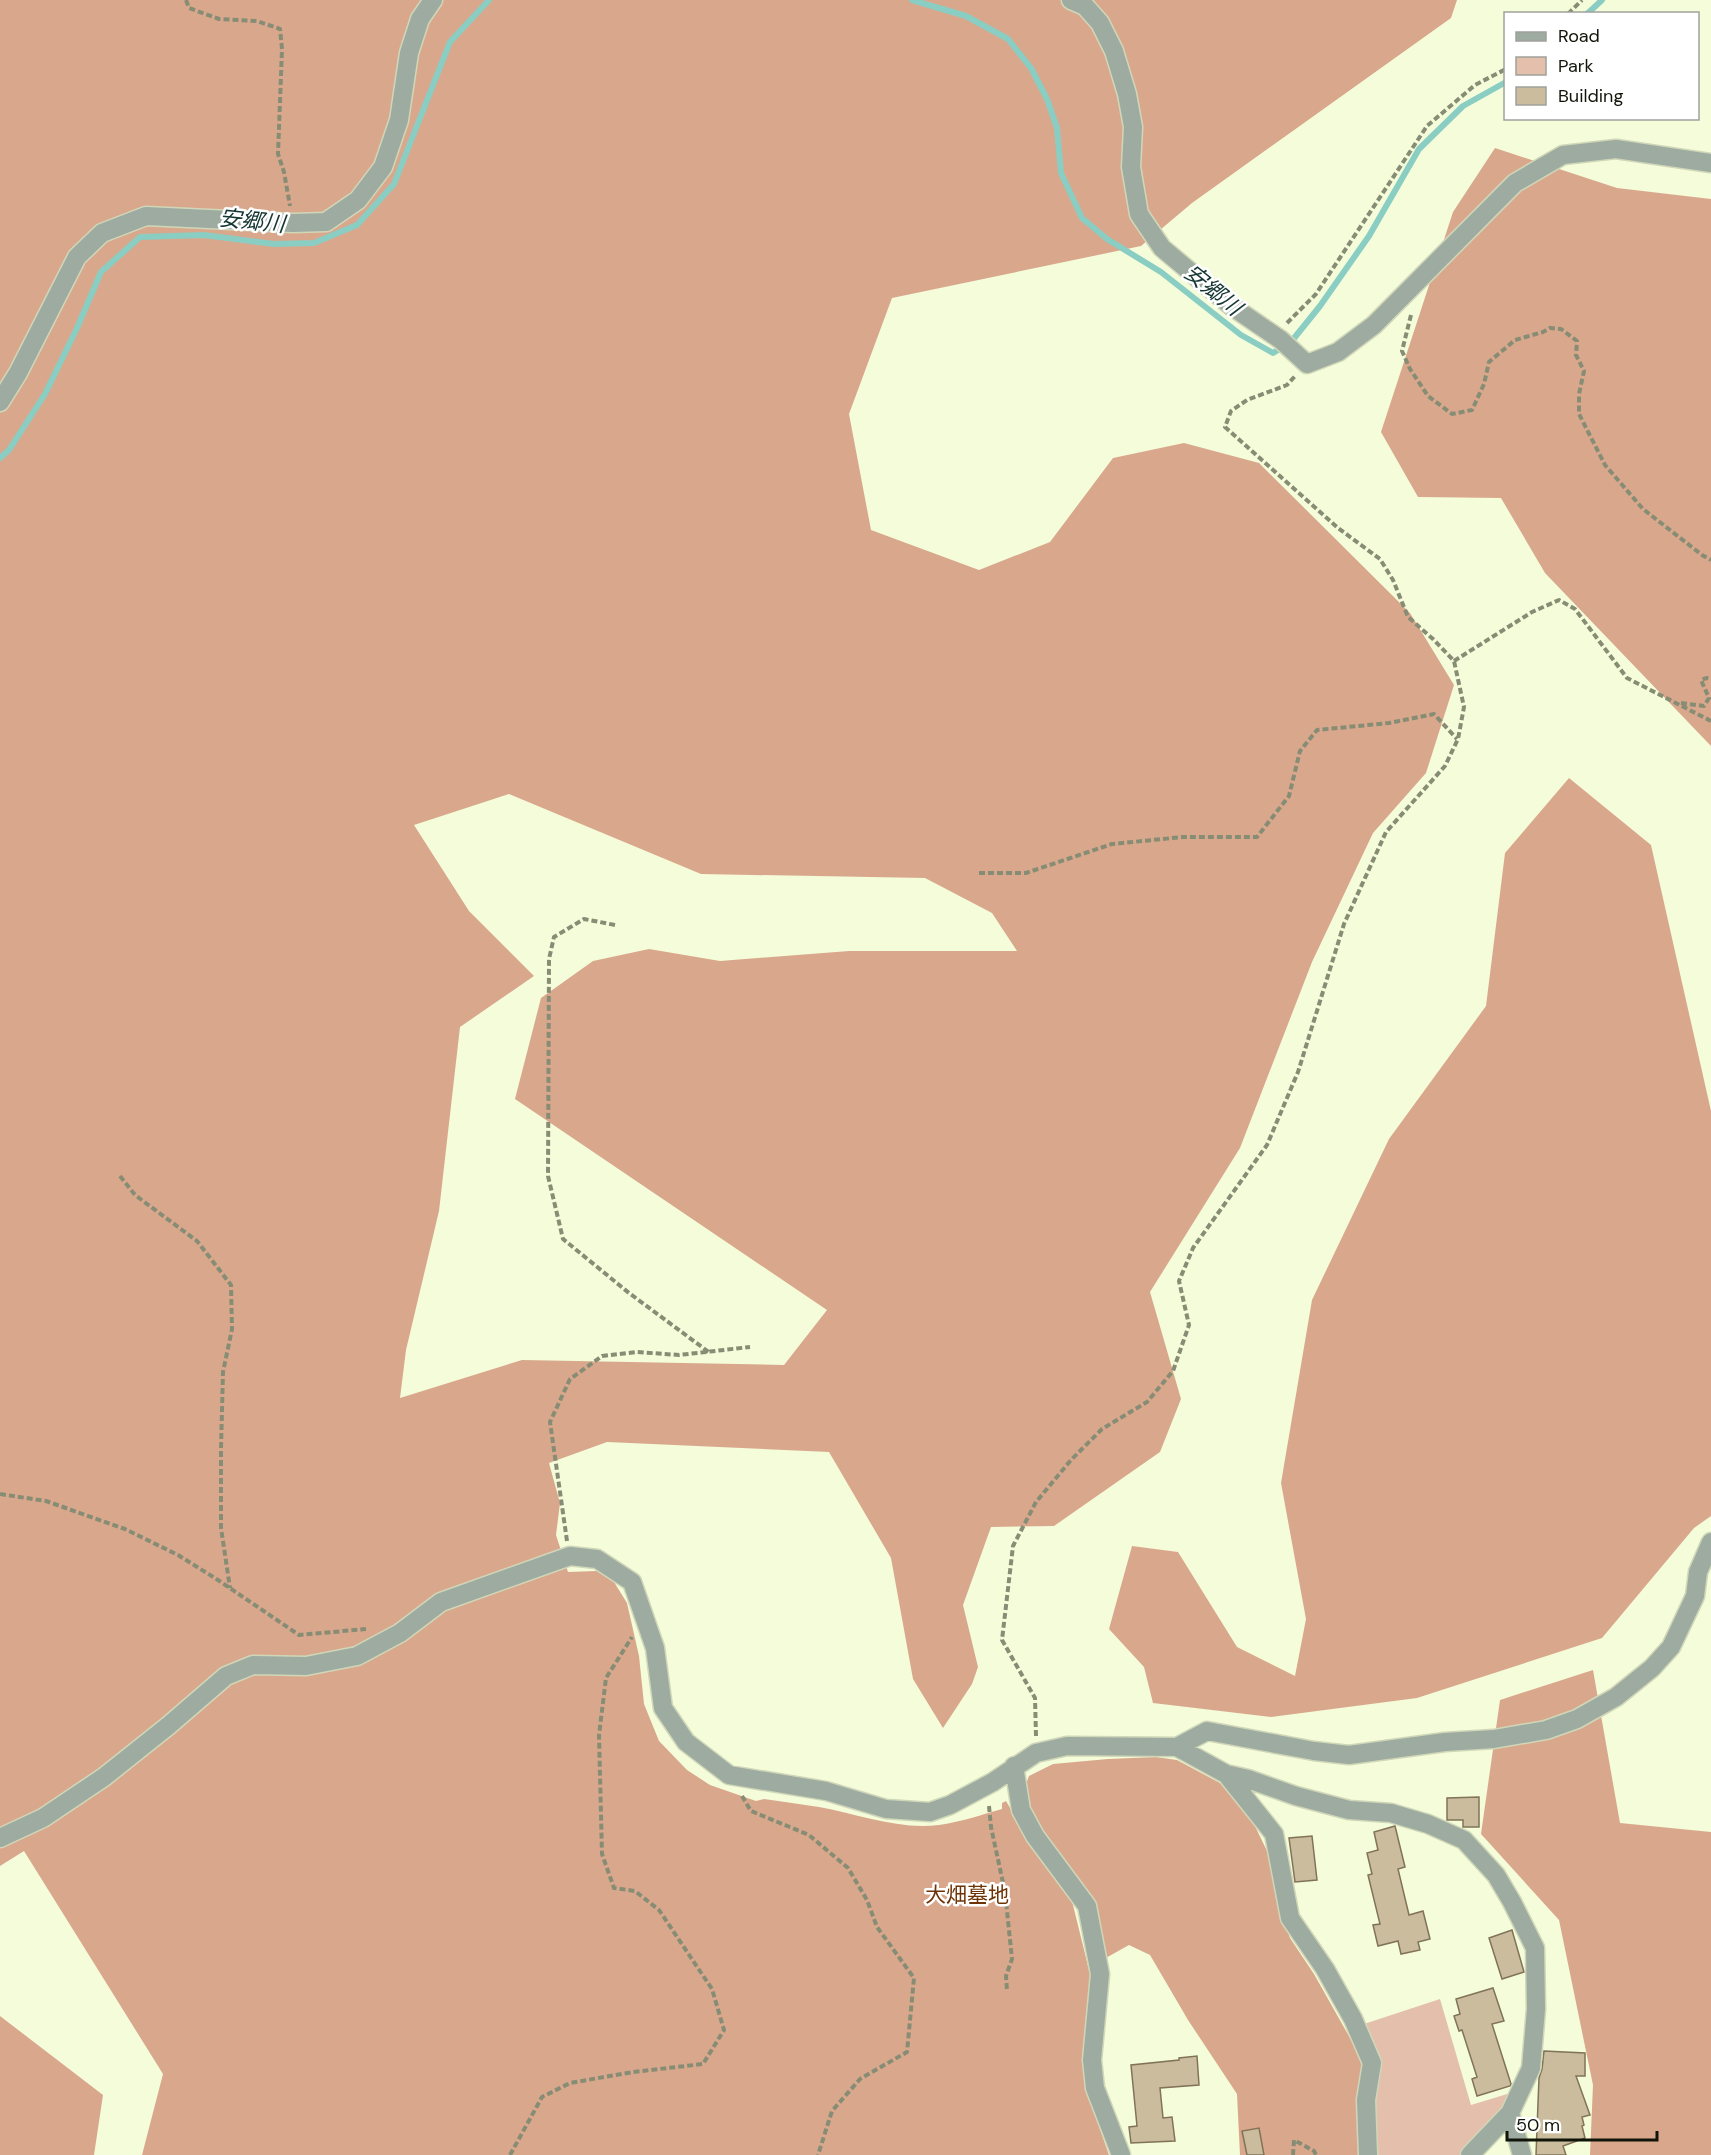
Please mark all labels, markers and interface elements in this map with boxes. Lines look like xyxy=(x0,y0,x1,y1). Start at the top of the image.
legend xyxy=(1504,12,1699,120)
text: Road xyxy=(1558,24,1600,48)
text: Park xyxy=(1558,54,1594,78)
text: Building xyxy=(1558,84,1623,108)
water label: 安郷川 xyxy=(218,203,288,239)
water label: 安郷川 xyxy=(1178,258,1249,323)
park label: 大畑墓地 xyxy=(925,1881,1009,1909)
scale bar xyxy=(1507,2104,1657,2142)
text: 50 m xyxy=(1516,2113,1560,2137)

